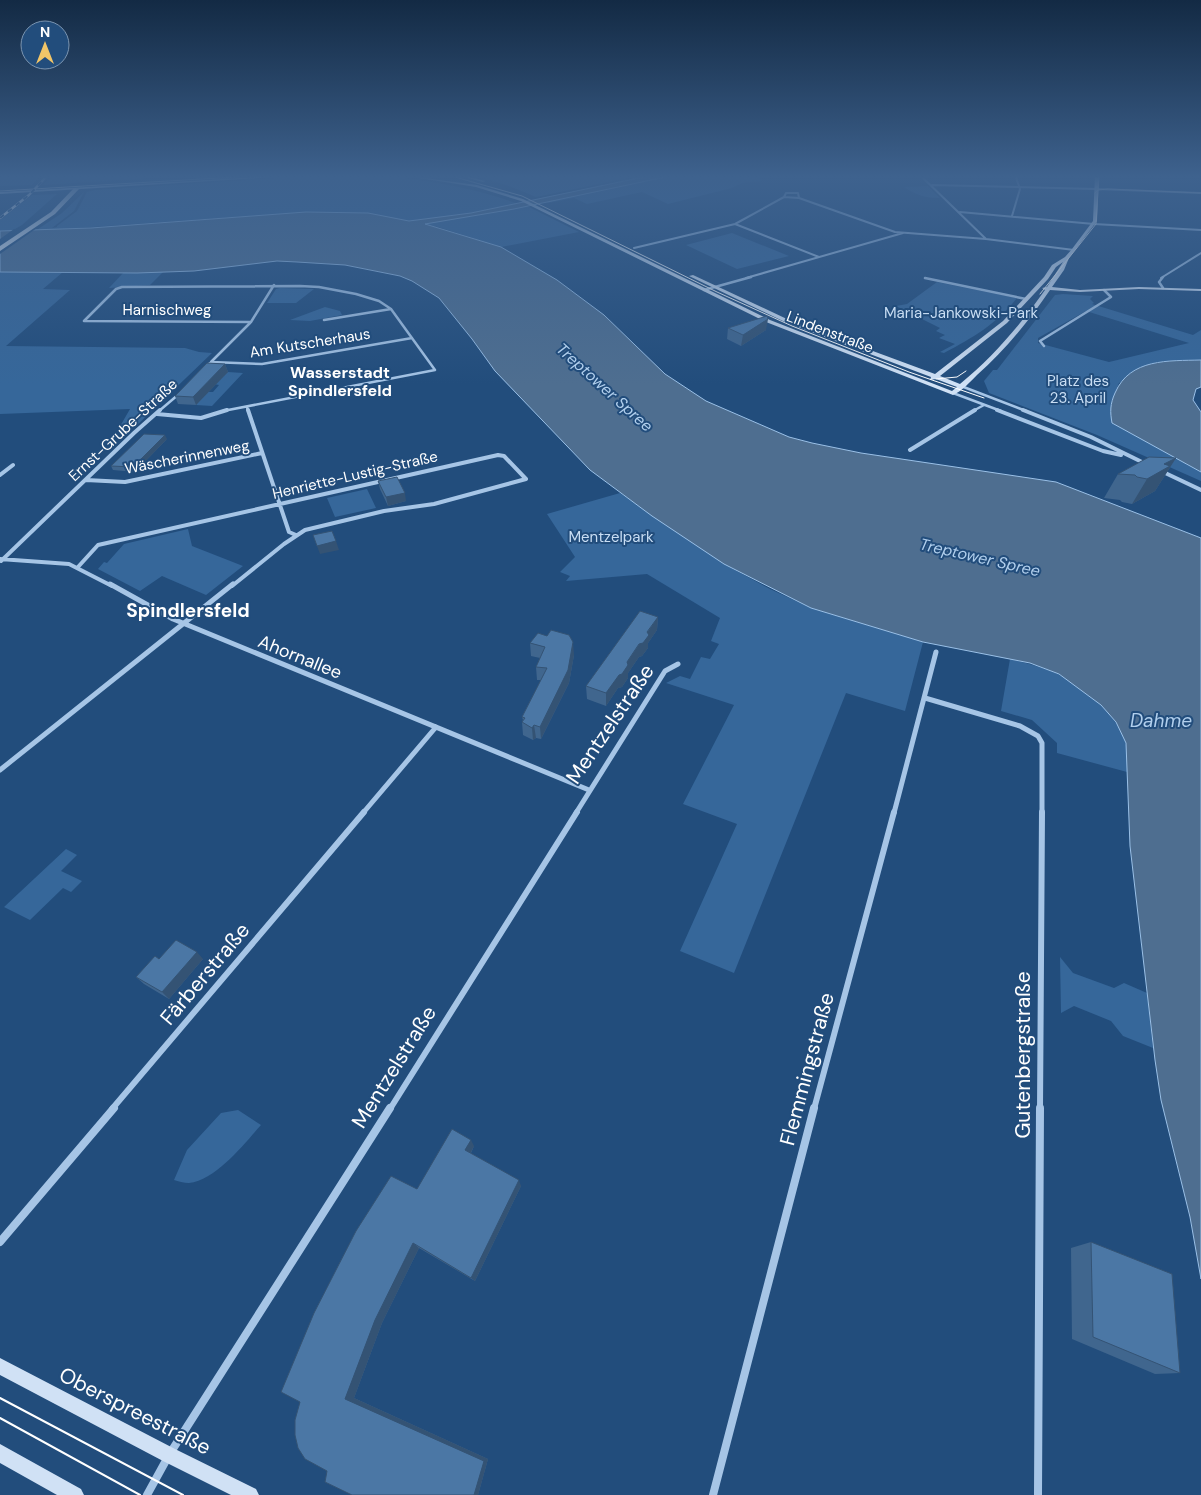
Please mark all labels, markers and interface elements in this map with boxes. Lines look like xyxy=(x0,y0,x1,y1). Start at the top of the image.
north arrow xyxy=(20,20,70,70)
text: N xyxy=(40,23,50,41)
street label: Harnischweg xyxy=(123,300,211,320)
park label: Maria-Jankowski-Park xyxy=(884,303,1038,323)
street label: Lindenstraße xyxy=(784,306,876,358)
street label: Am Kutscherhaus xyxy=(248,324,372,362)
water label: Treptower Spree xyxy=(552,338,657,436)
district label: Wasserstadt Spindlersfeld xyxy=(288,362,392,401)
park label: Platz des 23. April xyxy=(1047,371,1109,408)
street label: Ernst-Grube-Straße xyxy=(64,374,182,486)
street label: Wäscherinnenweg xyxy=(123,435,251,479)
street label: Henriette-Lustig-Straße xyxy=(270,446,440,504)
park label: Mentzelpark xyxy=(568,527,654,547)
water label: Treptower Spree xyxy=(918,533,1042,582)
district label: Spindlersfeld xyxy=(126,598,250,623)
street label: Ahornallee xyxy=(255,629,345,685)
street label: Mentzelstraße xyxy=(559,658,661,789)
water label: Dahme xyxy=(1130,708,1192,733)
street label: Färberstraße xyxy=(154,917,256,1031)
street label: Gutenbergstraße xyxy=(1009,971,1037,1139)
street label: Flemmingstraße xyxy=(773,989,841,1149)
street label: Mentzelstraße xyxy=(345,1001,443,1133)
street label: Oberspreestraße xyxy=(54,1361,216,1461)

